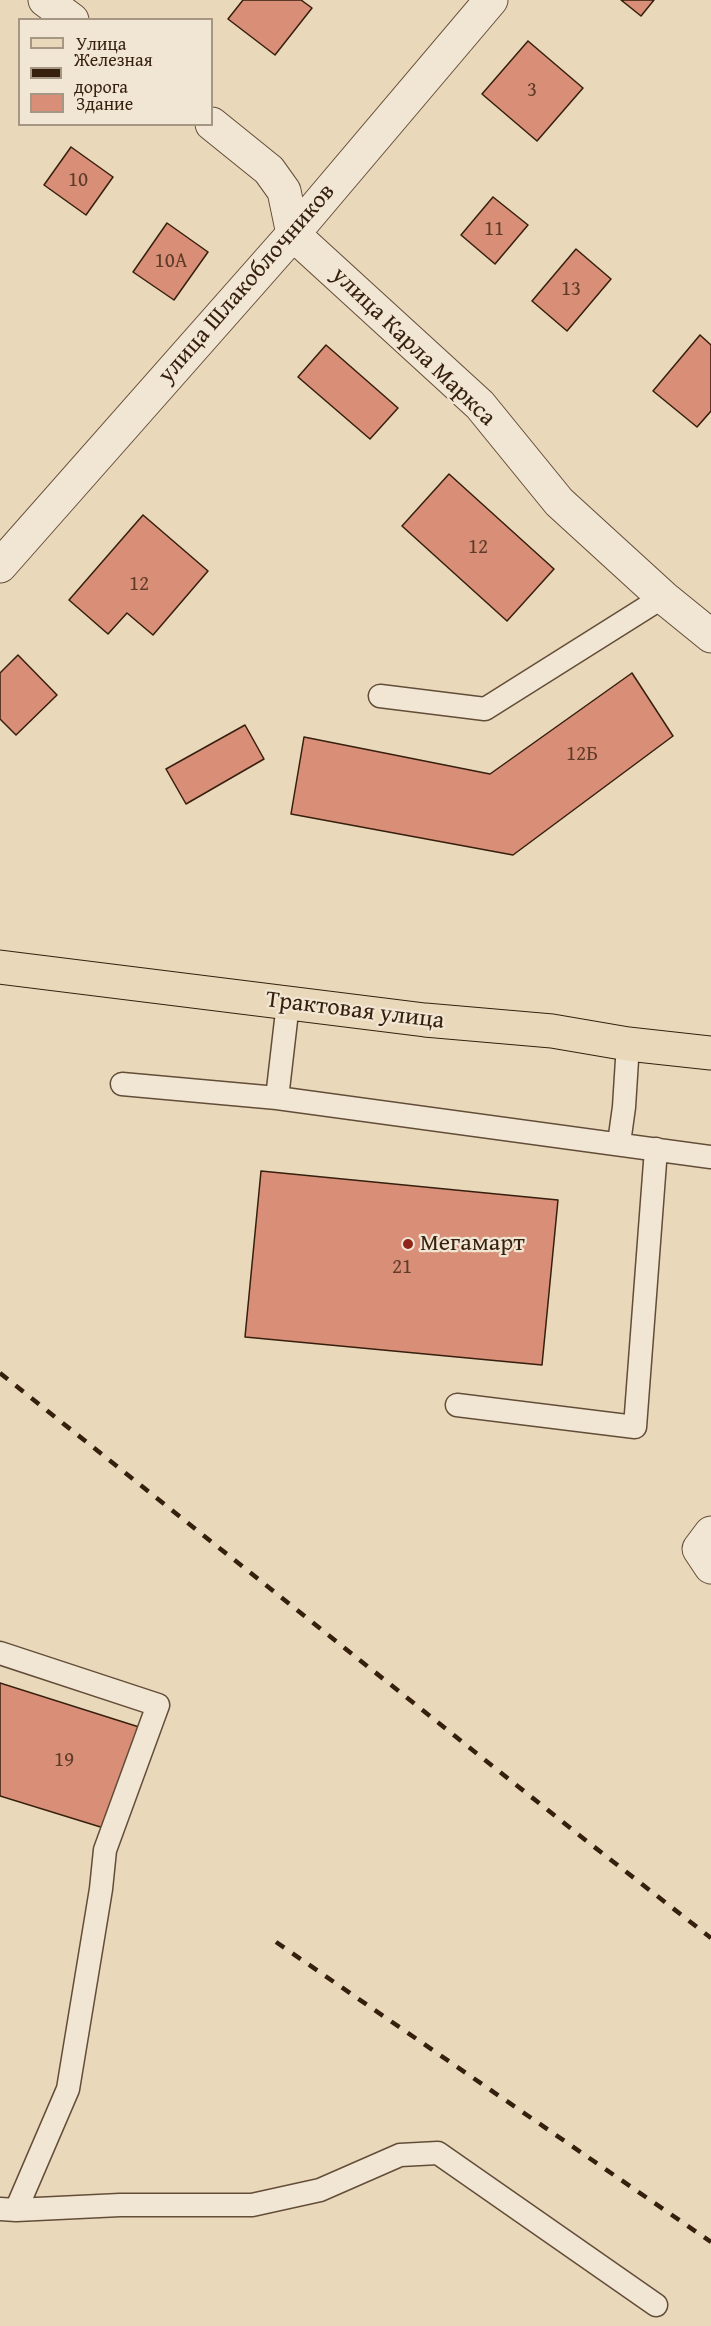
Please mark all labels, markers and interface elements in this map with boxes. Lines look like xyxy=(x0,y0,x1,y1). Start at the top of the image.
legend xyxy=(18,18,213,126)
text: Улица xyxy=(76,30,126,57)
text: Железная дорога xyxy=(74,46,153,100)
house number: 3 xyxy=(527,78,537,104)
text: Здание xyxy=(76,90,133,117)
house number: 10 xyxy=(68,168,88,194)
street label: улица Шлакоблочников xyxy=(153,178,341,390)
house number: 11 xyxy=(484,217,504,243)
house number: 10А xyxy=(155,249,187,275)
street label: улица Карла Маркса xyxy=(325,261,501,433)
house number: 13 xyxy=(561,277,581,303)
house number: 12 xyxy=(468,535,488,561)
house number: 12 xyxy=(129,572,149,598)
house number: 12Б xyxy=(566,742,598,768)
street label: Трактовая улица xyxy=(264,986,446,1036)
place label: Мегамарт xyxy=(420,1230,525,1258)
marker: Мегамарт xyxy=(401,1237,415,1251)
house number: 21 xyxy=(392,1255,412,1281)
house number: 19 xyxy=(54,1748,74,1774)

